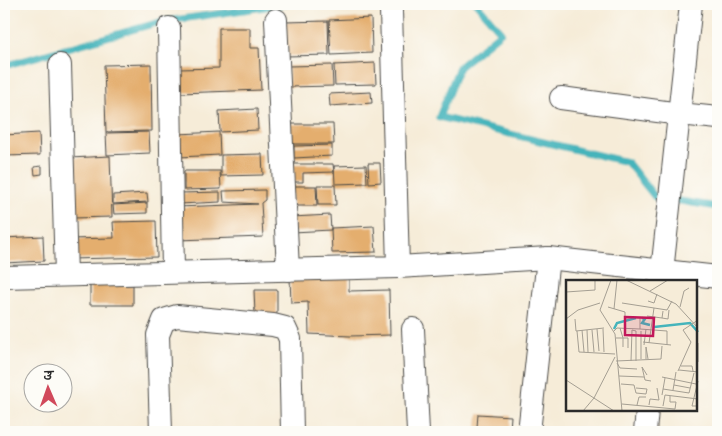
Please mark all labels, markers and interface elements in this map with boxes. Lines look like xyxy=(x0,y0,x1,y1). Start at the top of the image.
inset map xyxy=(566,280,697,411)
north arrow xyxy=(22,364,72,414)
text: उ xyxy=(43,365,56,387)

